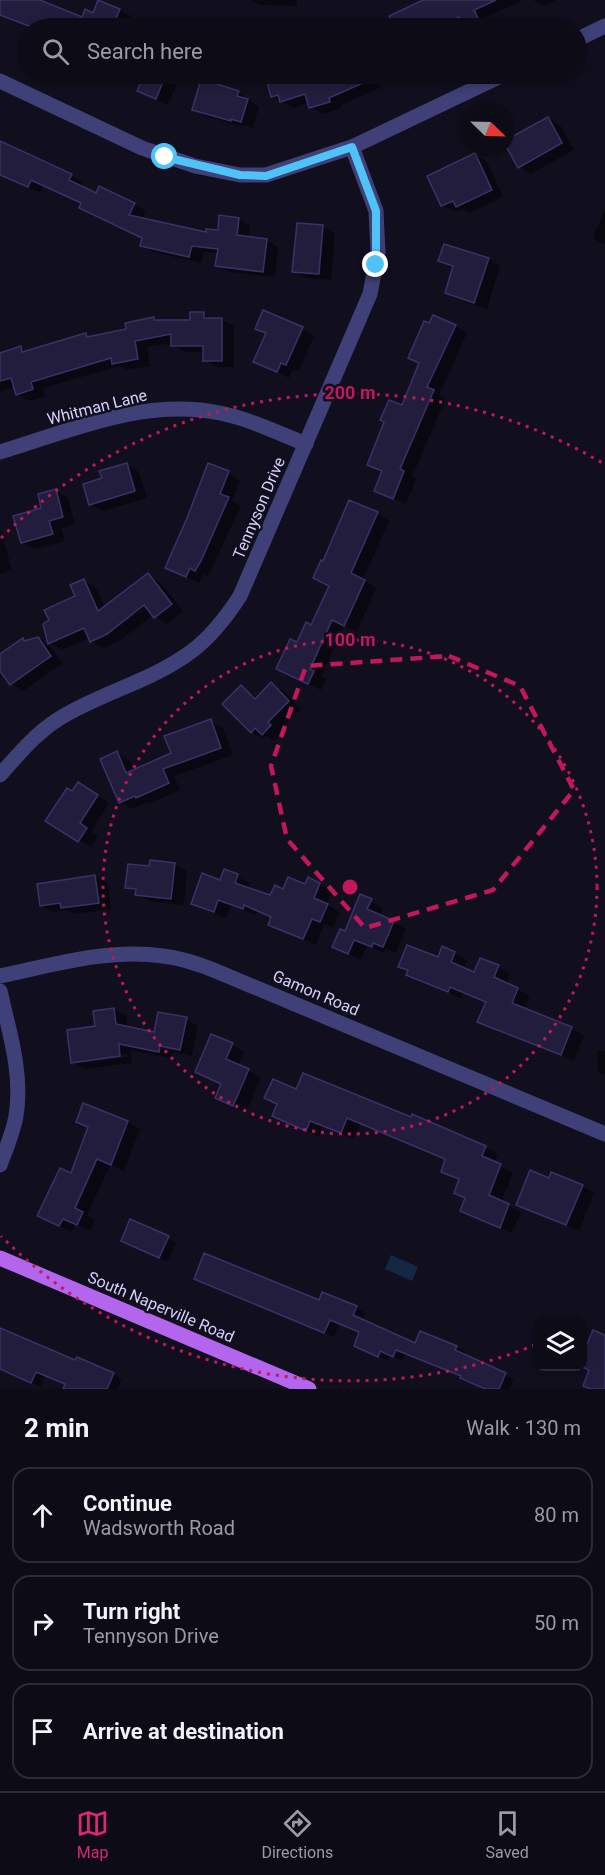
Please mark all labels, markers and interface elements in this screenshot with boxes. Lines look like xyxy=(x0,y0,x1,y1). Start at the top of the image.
search box xyxy=(18,18,587,84)
icon: search xyxy=(39,35,72,68)
text: Search here xyxy=(87,39,203,64)
north arrow xyxy=(461,102,515,156)
route start xyxy=(151,143,177,169)
route end xyxy=(362,251,388,277)
text: 200 m xyxy=(324,382,376,403)
street label: Whitman Lane xyxy=(45,385,149,429)
street label: Tennyson Drive xyxy=(229,454,289,562)
text: 100 m xyxy=(324,629,376,650)
centre of rings xyxy=(340,877,360,897)
street label: Gamon Road xyxy=(270,966,362,1020)
street label: South Naperville Road xyxy=(85,1268,237,1346)
map controls xyxy=(533,1317,587,1371)
button: layers xyxy=(533,1317,587,1371)
text: 2 min xyxy=(24,1413,89,1443)
text: Walk · 130 m xyxy=(466,1416,581,1440)
text: Continue xyxy=(83,1491,172,1516)
icon: ahead xyxy=(26,1499,59,1532)
text: 80 m xyxy=(534,1503,579,1527)
text: Wadsworth Road xyxy=(83,1516,235,1540)
text: Turn right xyxy=(83,1599,180,1624)
icon: right xyxy=(26,1607,59,1640)
text: 50 m xyxy=(534,1611,579,1635)
text: Tennyson Drive xyxy=(83,1624,219,1648)
icon: arrive xyxy=(26,1715,59,1748)
text: Arrive at destination xyxy=(83,1719,284,1744)
tab: Map xyxy=(76,1807,109,1862)
tab: Directions xyxy=(261,1807,333,1862)
tab: Saved xyxy=(486,1807,529,1862)

